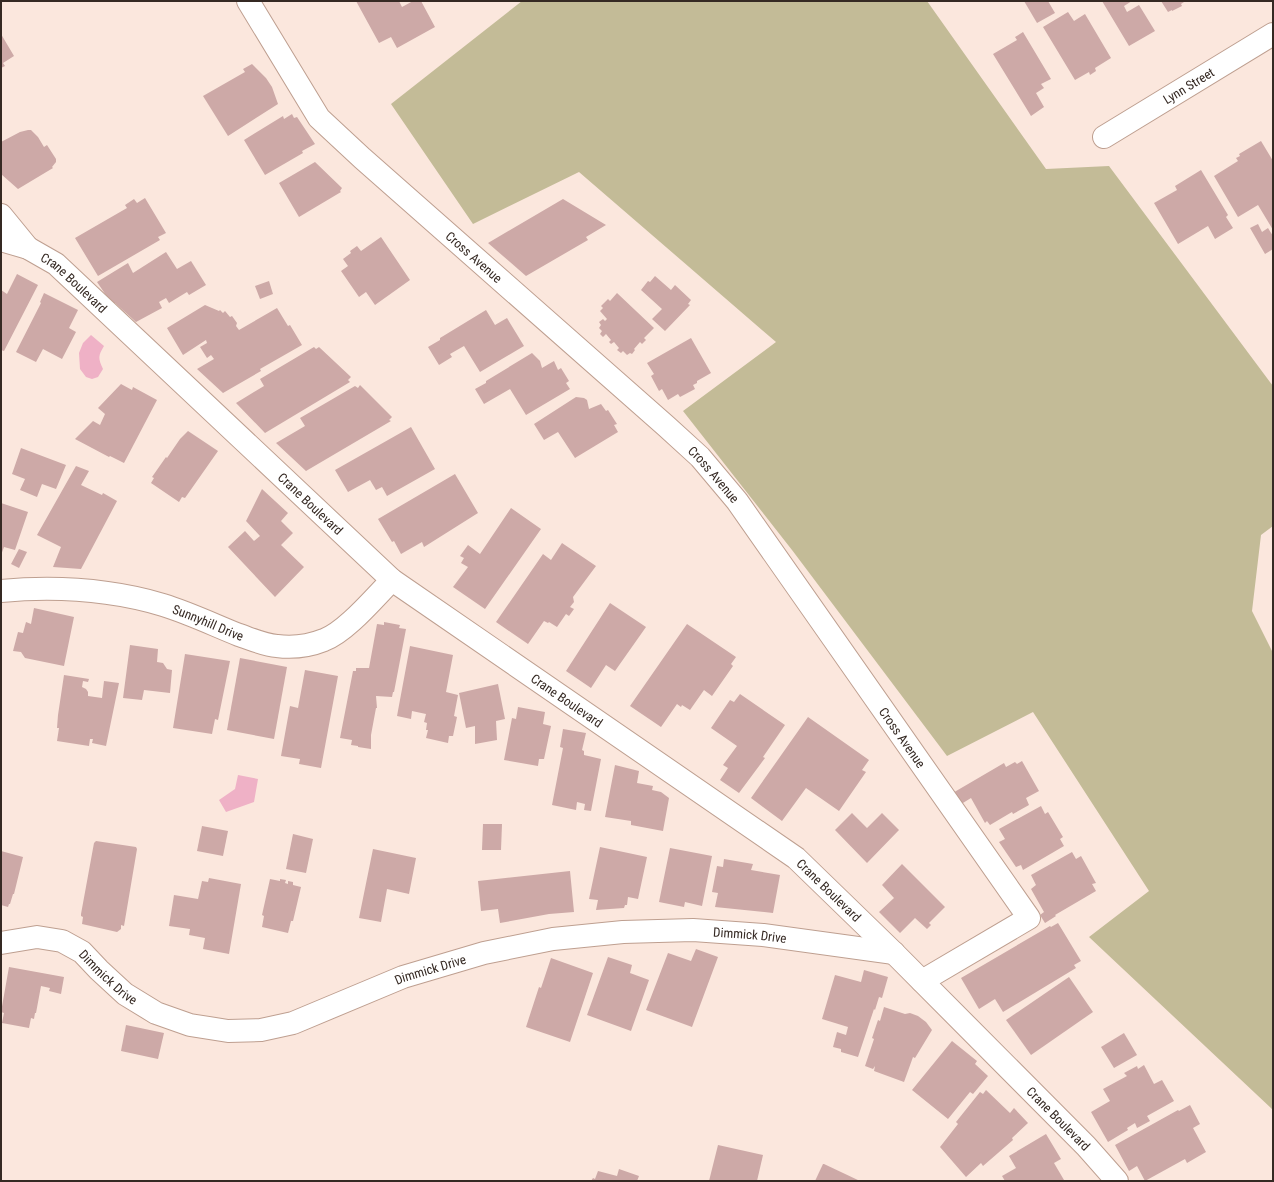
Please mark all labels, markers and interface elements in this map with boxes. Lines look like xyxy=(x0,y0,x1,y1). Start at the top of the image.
street label: Lynn Street xyxy=(1161,65,1217,107)
street label: Cross Avenue xyxy=(443,228,505,286)
street label: Crane Boulevard xyxy=(38,250,110,316)
street label: Cross Avenue xyxy=(685,443,742,506)
street label: Crane Boulevard xyxy=(275,470,346,538)
street label: Sunnyhill Drive xyxy=(171,602,245,644)
street label: Crane Boulevard xyxy=(528,671,605,731)
street label: Cross Avenue xyxy=(876,705,928,771)
street label: Crane Boulevard xyxy=(793,856,864,925)
street label: Dimmick Drive xyxy=(713,924,788,946)
street label: Dimmick Drive xyxy=(76,947,140,1008)
street label: Dimmick Drive xyxy=(392,952,468,988)
street label: Crane Boulevard xyxy=(1023,1084,1093,1154)

